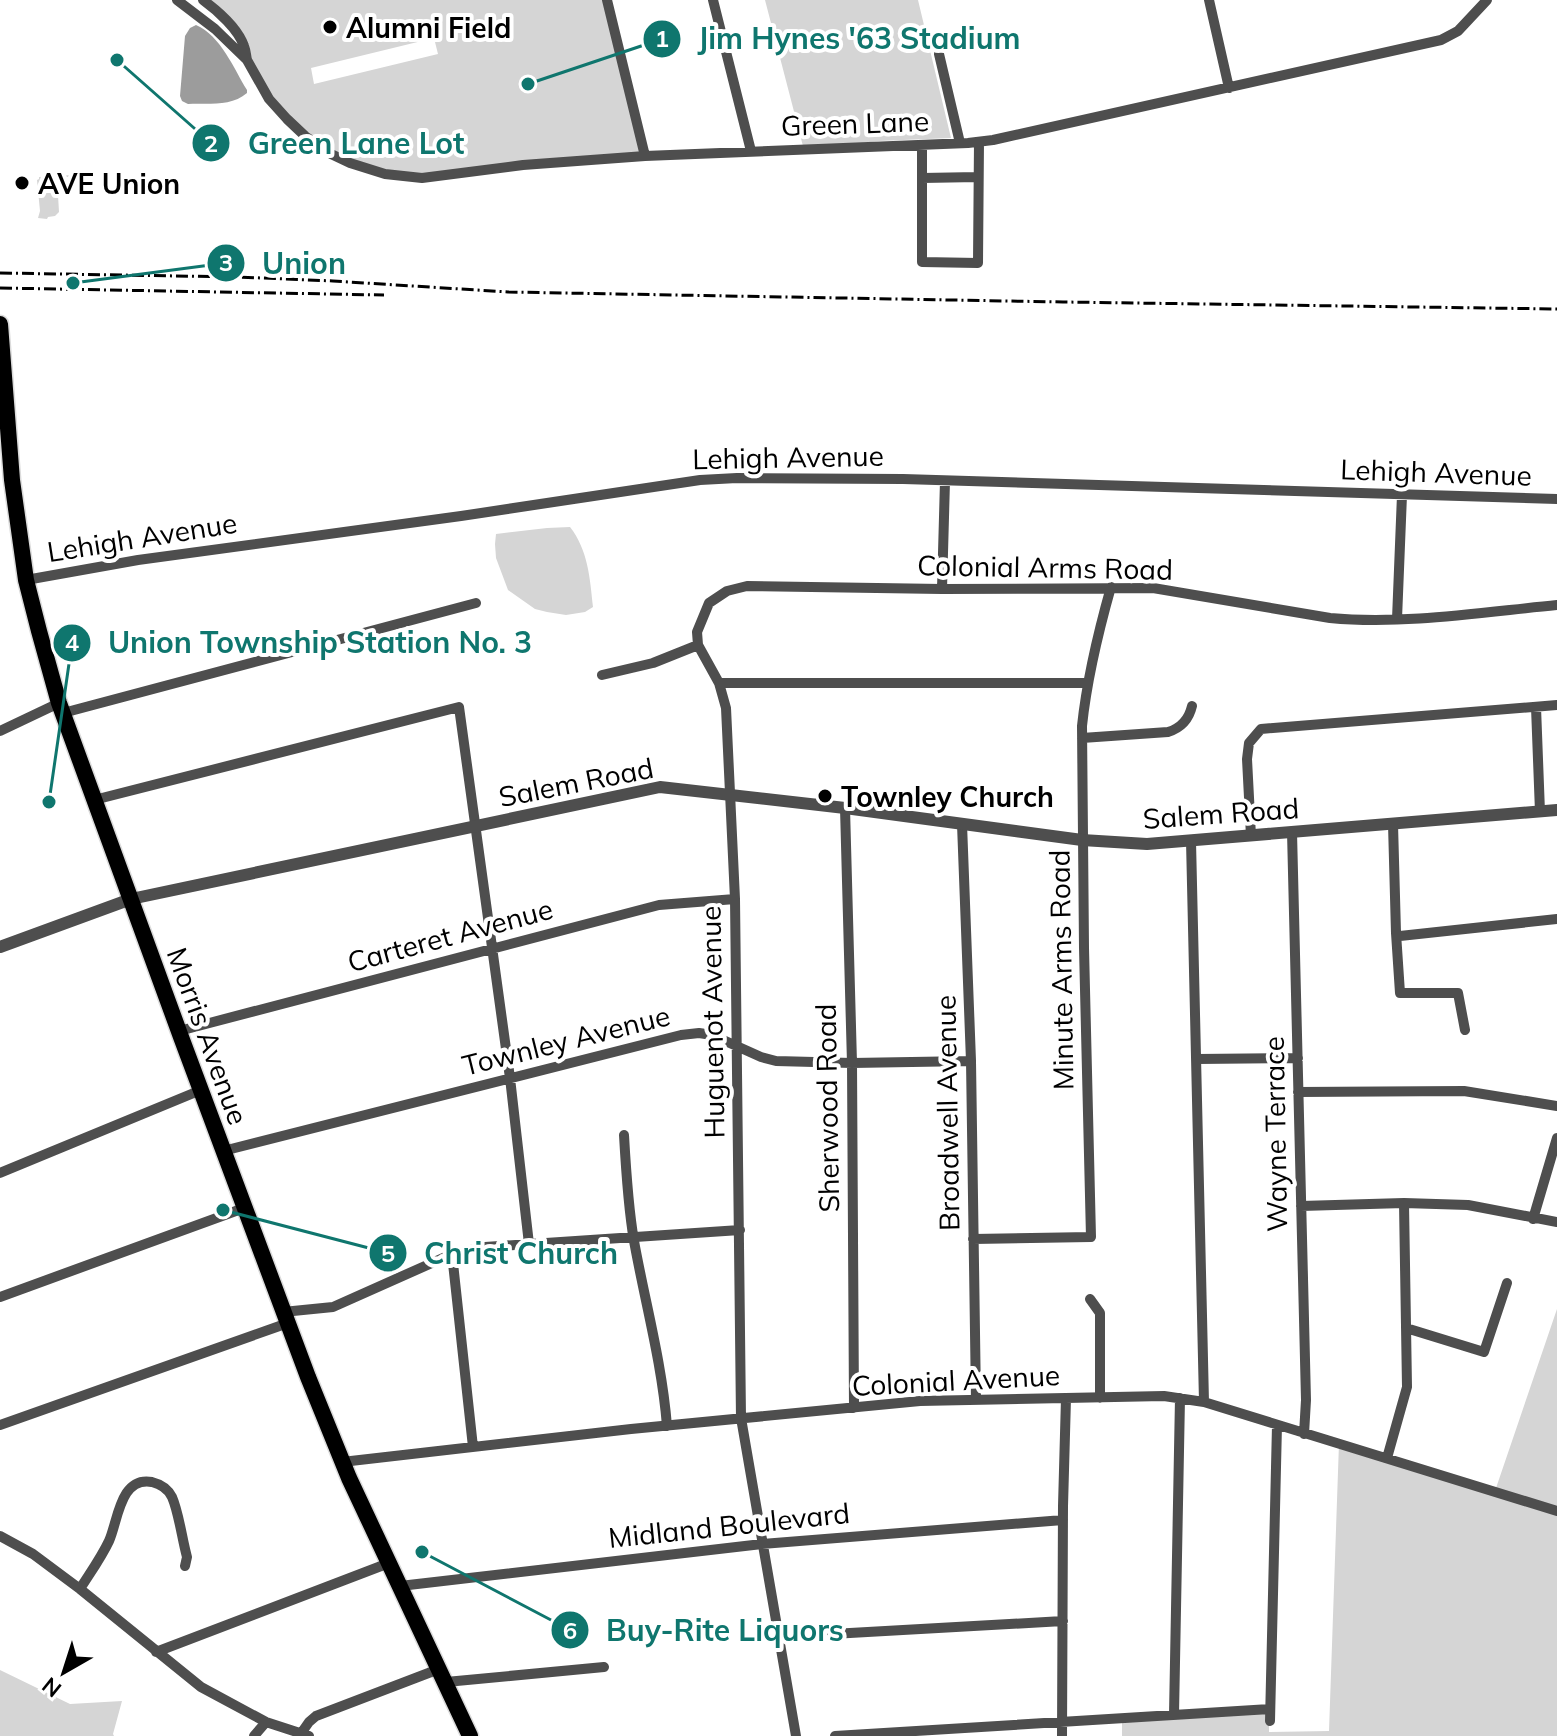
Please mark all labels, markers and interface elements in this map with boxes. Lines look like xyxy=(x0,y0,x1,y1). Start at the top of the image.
place label: Alumni Field xyxy=(346,10,511,45)
callout: Jim Hynes '63 Stadium xyxy=(642,12,1037,66)
marker: Alumni Field xyxy=(321,18,339,36)
text: Jim Hynes '63 Stadium xyxy=(697,19,1021,57)
text: 1 xyxy=(655,23,669,53)
street label: Green Lane xyxy=(780,103,930,143)
callout: Green Lane Lot xyxy=(191,116,480,170)
text: Green Lane Lot xyxy=(248,124,464,162)
text: 2 xyxy=(204,128,218,158)
place label: AVE Union xyxy=(38,166,180,201)
marker: AVE Union xyxy=(13,174,31,192)
callout: Union xyxy=(206,236,362,290)
text: Union xyxy=(262,244,346,282)
text: 3 xyxy=(219,247,233,277)
street label: Lehigh Avenue xyxy=(692,438,884,476)
street label: Lehigh Avenue xyxy=(1340,451,1532,493)
street label: Lehigh Avenue xyxy=(45,505,239,569)
street label: Colonial Arms Road xyxy=(917,547,1173,587)
callout: Union Township Station No. 3 xyxy=(52,616,548,670)
text: Union Township Station No. 3 xyxy=(108,623,532,661)
text: 4 xyxy=(65,627,79,657)
street label: Salem Road xyxy=(496,750,656,814)
place label: Townley Church xyxy=(841,779,1054,814)
marker: Townley Church xyxy=(816,787,834,805)
street label: Salem Road xyxy=(1142,790,1300,836)
street label: Minute Arms Road xyxy=(1041,849,1081,1091)
street label: Carteret Avenue xyxy=(343,891,557,979)
street label: Huguenot Avenue xyxy=(692,905,732,1139)
street label: Morris Avenue xyxy=(160,943,256,1129)
street label: Broadwell Avenue xyxy=(927,995,967,1231)
street label: Townley Avenue xyxy=(459,997,673,1083)
street label: Sherwood Road xyxy=(808,1003,846,1213)
street label: Wayne Terrace xyxy=(1256,1036,1294,1232)
callout: Christ Church xyxy=(368,1226,634,1280)
text: Christ Church xyxy=(424,1234,618,1272)
text: 5 xyxy=(381,1238,395,1268)
street label: Colonial Avenue xyxy=(851,1357,1061,1403)
street label: Midland Boulevard xyxy=(607,1495,851,1555)
callout: Buy-Rite Liquors xyxy=(550,1603,859,1657)
text: Buy-Rite Liquors xyxy=(606,1611,844,1649)
text: 6 xyxy=(563,1615,577,1645)
north arrow xyxy=(24,1632,104,1712)
text: N xyxy=(36,1671,67,1704)

